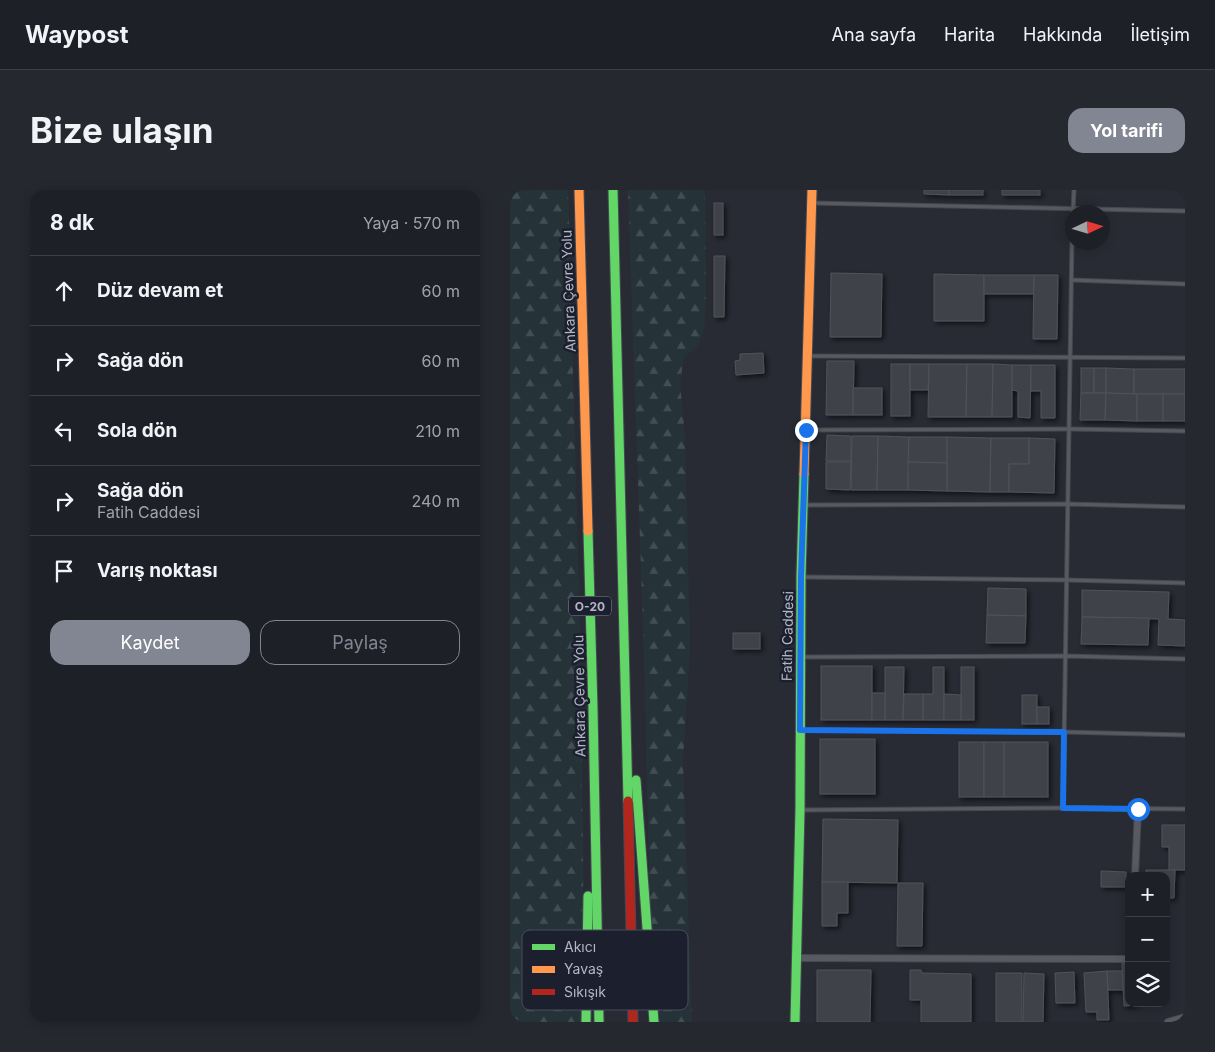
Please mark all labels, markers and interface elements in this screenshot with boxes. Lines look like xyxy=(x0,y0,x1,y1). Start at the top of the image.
text: Waypost xyxy=(25,20,129,49)
text: Ana sayfa xyxy=(832,24,916,45)
text: Harita xyxy=(944,24,995,45)
text: Hakkında xyxy=(1023,24,1102,45)
text: İletişim xyxy=(1130,24,1190,45)
button: Yol tarifi xyxy=(1068,108,1185,153)
text: Bize ulaşın xyxy=(30,109,214,151)
north arrow xyxy=(1065,205,1110,250)
text: 8 dk xyxy=(50,210,94,235)
text: Yaya · 570 m xyxy=(363,213,460,233)
street label: Ankara Çevre Yolu xyxy=(557,230,579,352)
icon: ahead xyxy=(50,277,78,305)
text: Düz devam et xyxy=(97,279,223,302)
text: 60 m xyxy=(421,281,460,301)
icon: right xyxy=(50,347,78,375)
text: Sağa dön xyxy=(97,349,183,372)
text: 60 m xyxy=(421,351,460,371)
icon: left xyxy=(50,417,78,445)
text: Sola dön xyxy=(97,419,177,442)
route end xyxy=(795,419,818,442)
text: 210 m xyxy=(415,421,460,441)
text: Sağa dön xyxy=(97,479,183,502)
icon: right xyxy=(50,487,78,515)
text: 240 m xyxy=(412,491,460,511)
text: Fatih Caddesi xyxy=(97,502,200,522)
icon: arrive xyxy=(50,557,78,585)
text: Varış noktası xyxy=(97,559,218,582)
street label: Fatih Caddesi xyxy=(778,591,796,681)
road number: O-20 xyxy=(569,596,611,616)
button: Kaydet xyxy=(50,620,250,665)
button: Paylaş xyxy=(260,620,460,665)
street label: Ankara Çevre Yolu xyxy=(569,635,589,757)
route start xyxy=(1127,798,1150,821)
map controls xyxy=(1125,872,1170,1007)
button: + xyxy=(1125,872,1170,917)
button: − xyxy=(1125,917,1170,962)
legend xyxy=(522,930,688,1010)
text: Akıcı xyxy=(564,938,596,955)
text: Yavaş xyxy=(564,960,603,977)
button: layers xyxy=(1125,962,1170,1007)
text: Sıkışık xyxy=(564,983,606,1000)

